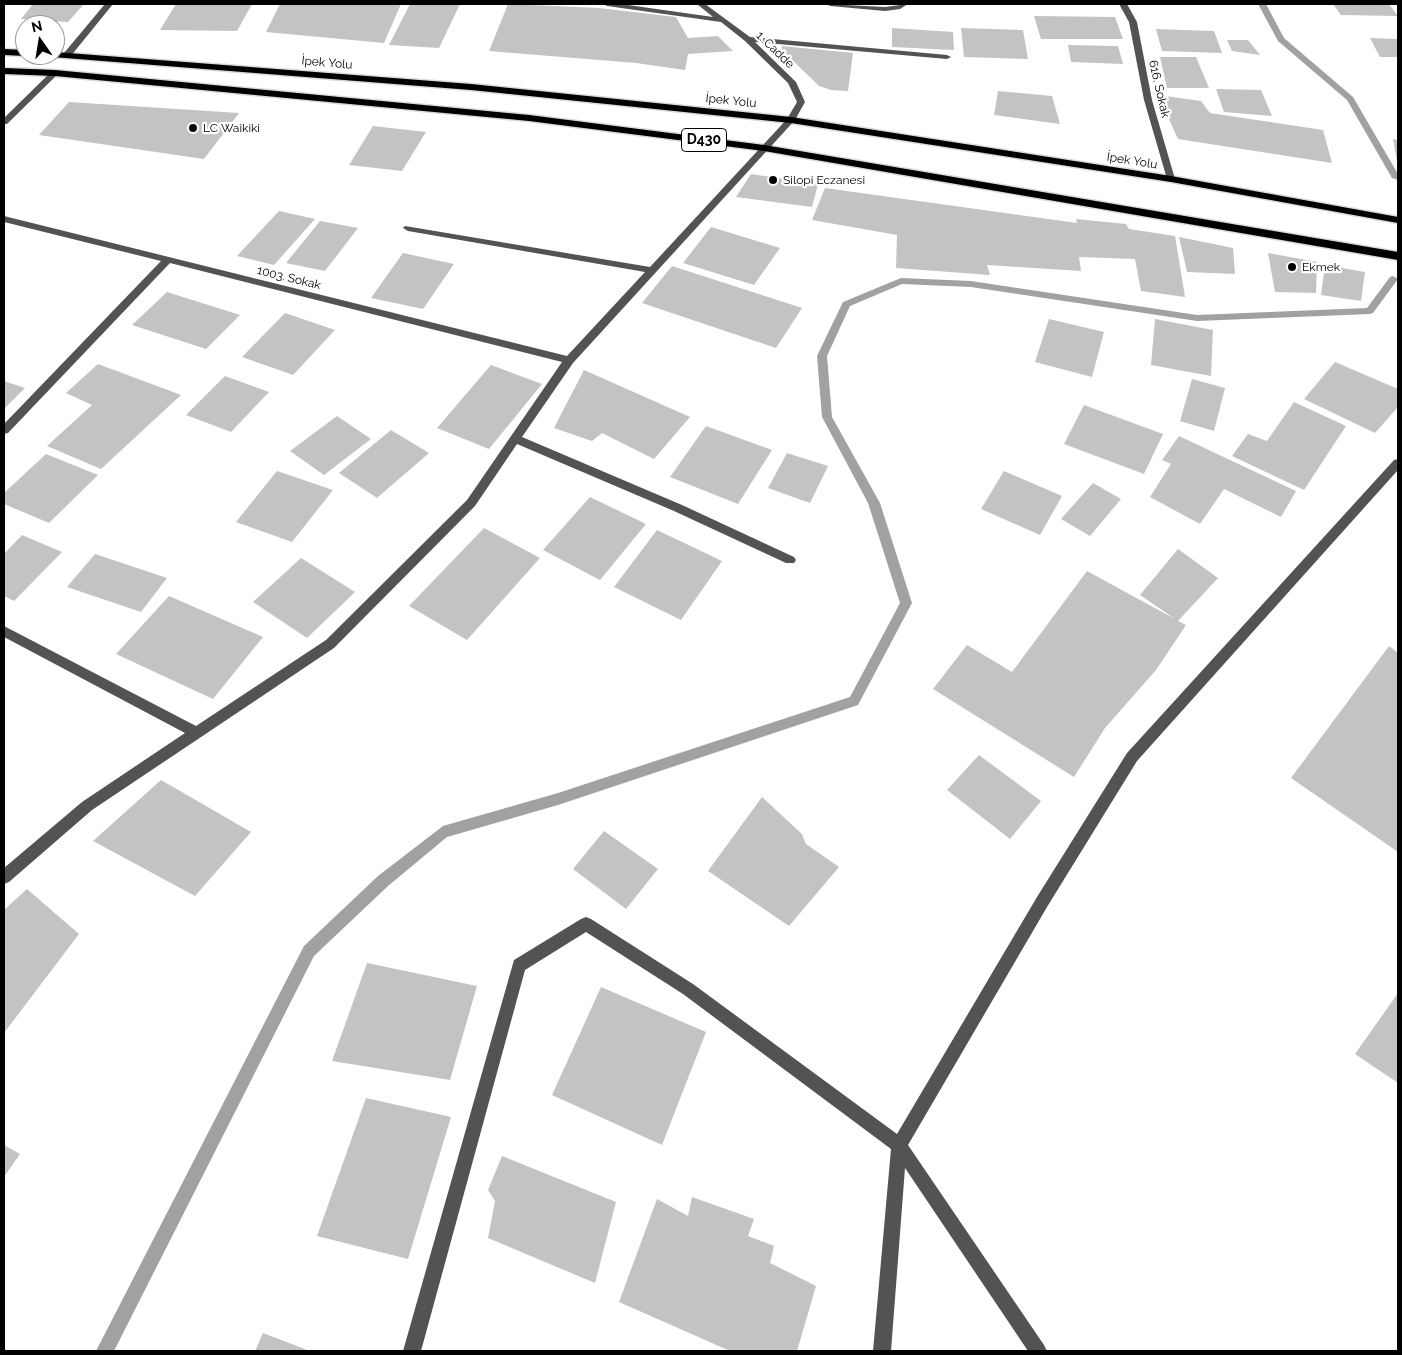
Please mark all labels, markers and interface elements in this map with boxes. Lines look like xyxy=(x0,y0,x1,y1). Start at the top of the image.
north arrow xyxy=(15,15,65,65)
text: N xyxy=(30,17,44,35)
street label: 1. Cadde xyxy=(753,28,797,72)
street label: İpek Yolu xyxy=(301,54,353,72)
street label: 616. Sokak xyxy=(1145,59,1173,119)
street label: İpek Yolu xyxy=(705,91,757,111)
place label: LC Waikiki xyxy=(203,121,260,135)
marker: LC Waikiki xyxy=(187,122,199,134)
road number: D430 xyxy=(682,128,726,152)
street label: İpek Yolu xyxy=(1106,150,1158,172)
place label: Silopi Eczanesi xyxy=(783,173,865,187)
marker: Silopi Eczanesi xyxy=(767,174,779,186)
place label: Ekmek xyxy=(1302,260,1340,274)
marker: Ekmek xyxy=(1286,261,1298,273)
street label: 1003. Sokak xyxy=(256,263,322,293)

